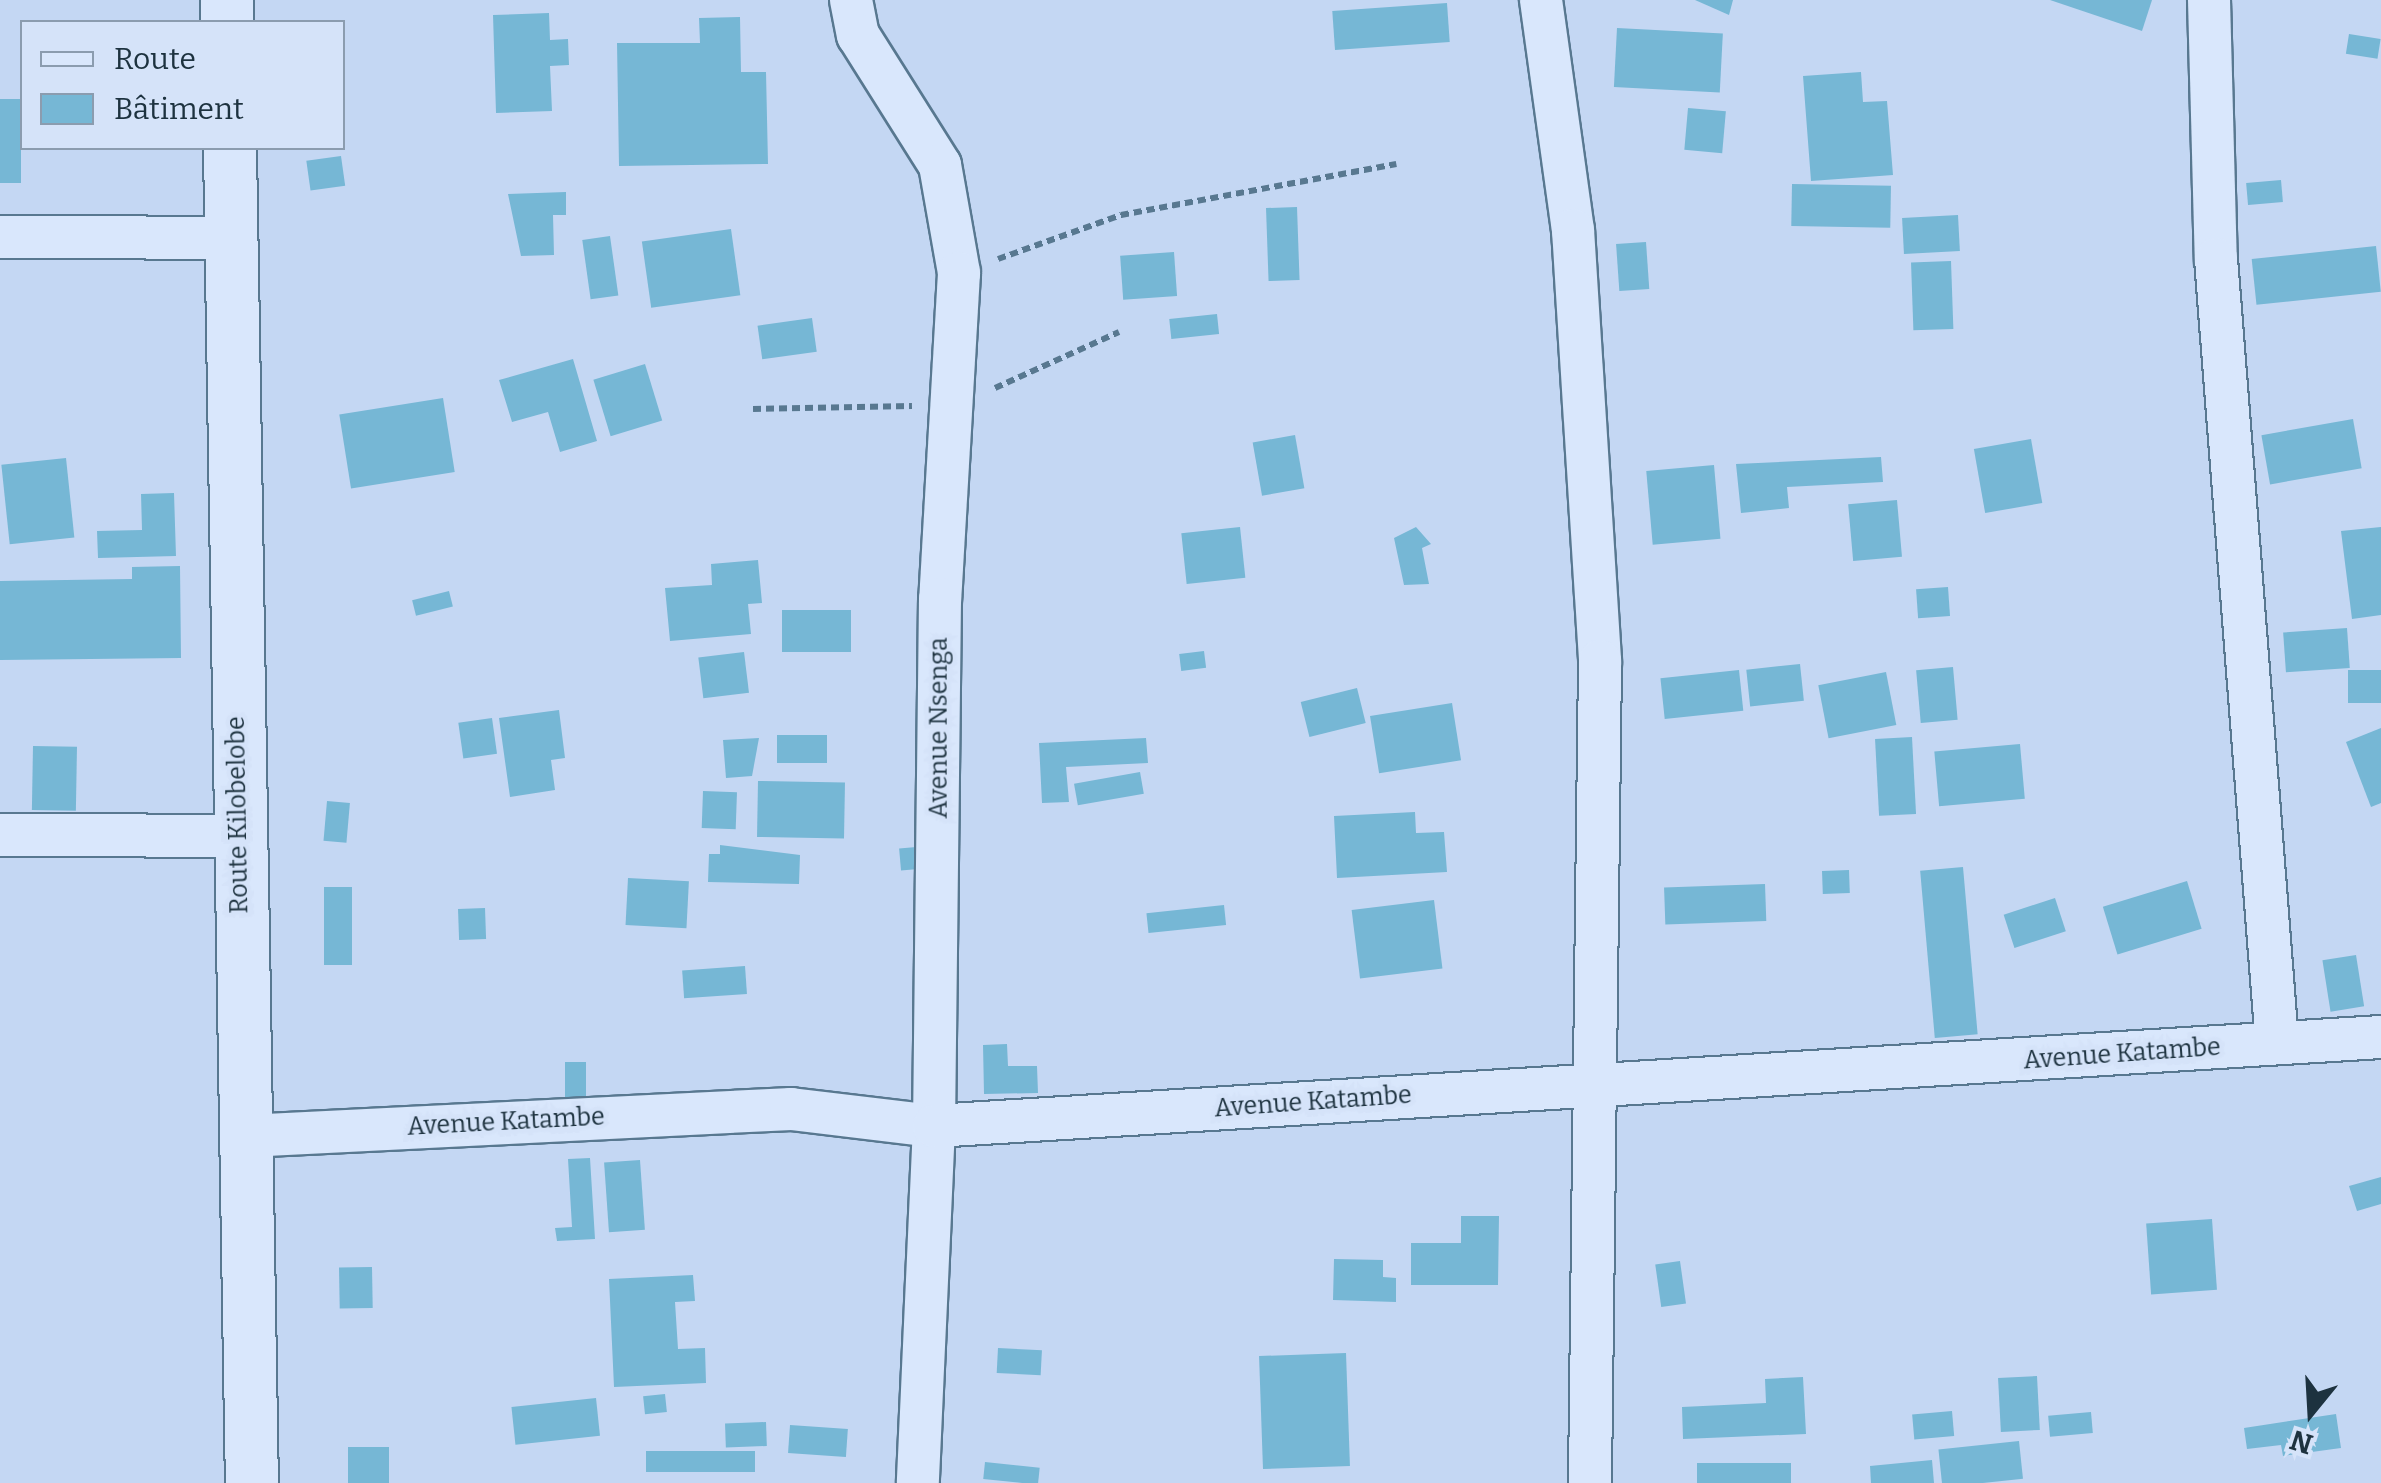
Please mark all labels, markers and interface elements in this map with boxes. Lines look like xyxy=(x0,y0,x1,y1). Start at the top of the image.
legend xyxy=(20,20,345,150)
text: Route xyxy=(114,41,196,77)
text: Bâtiment xyxy=(114,91,244,127)
street label: Avenue Nsenga xyxy=(924,637,954,819)
street label: Route Kilobelobe xyxy=(221,716,255,914)
street label: Avenue Katambe xyxy=(2022,1032,2222,1076)
street label: Avenue Katambe xyxy=(1213,1080,1413,1124)
street label: Avenue Katambe xyxy=(407,1102,605,1142)
north arrow xyxy=(2261,1363,2361,1463)
text: N xyxy=(2286,1423,2317,1461)

